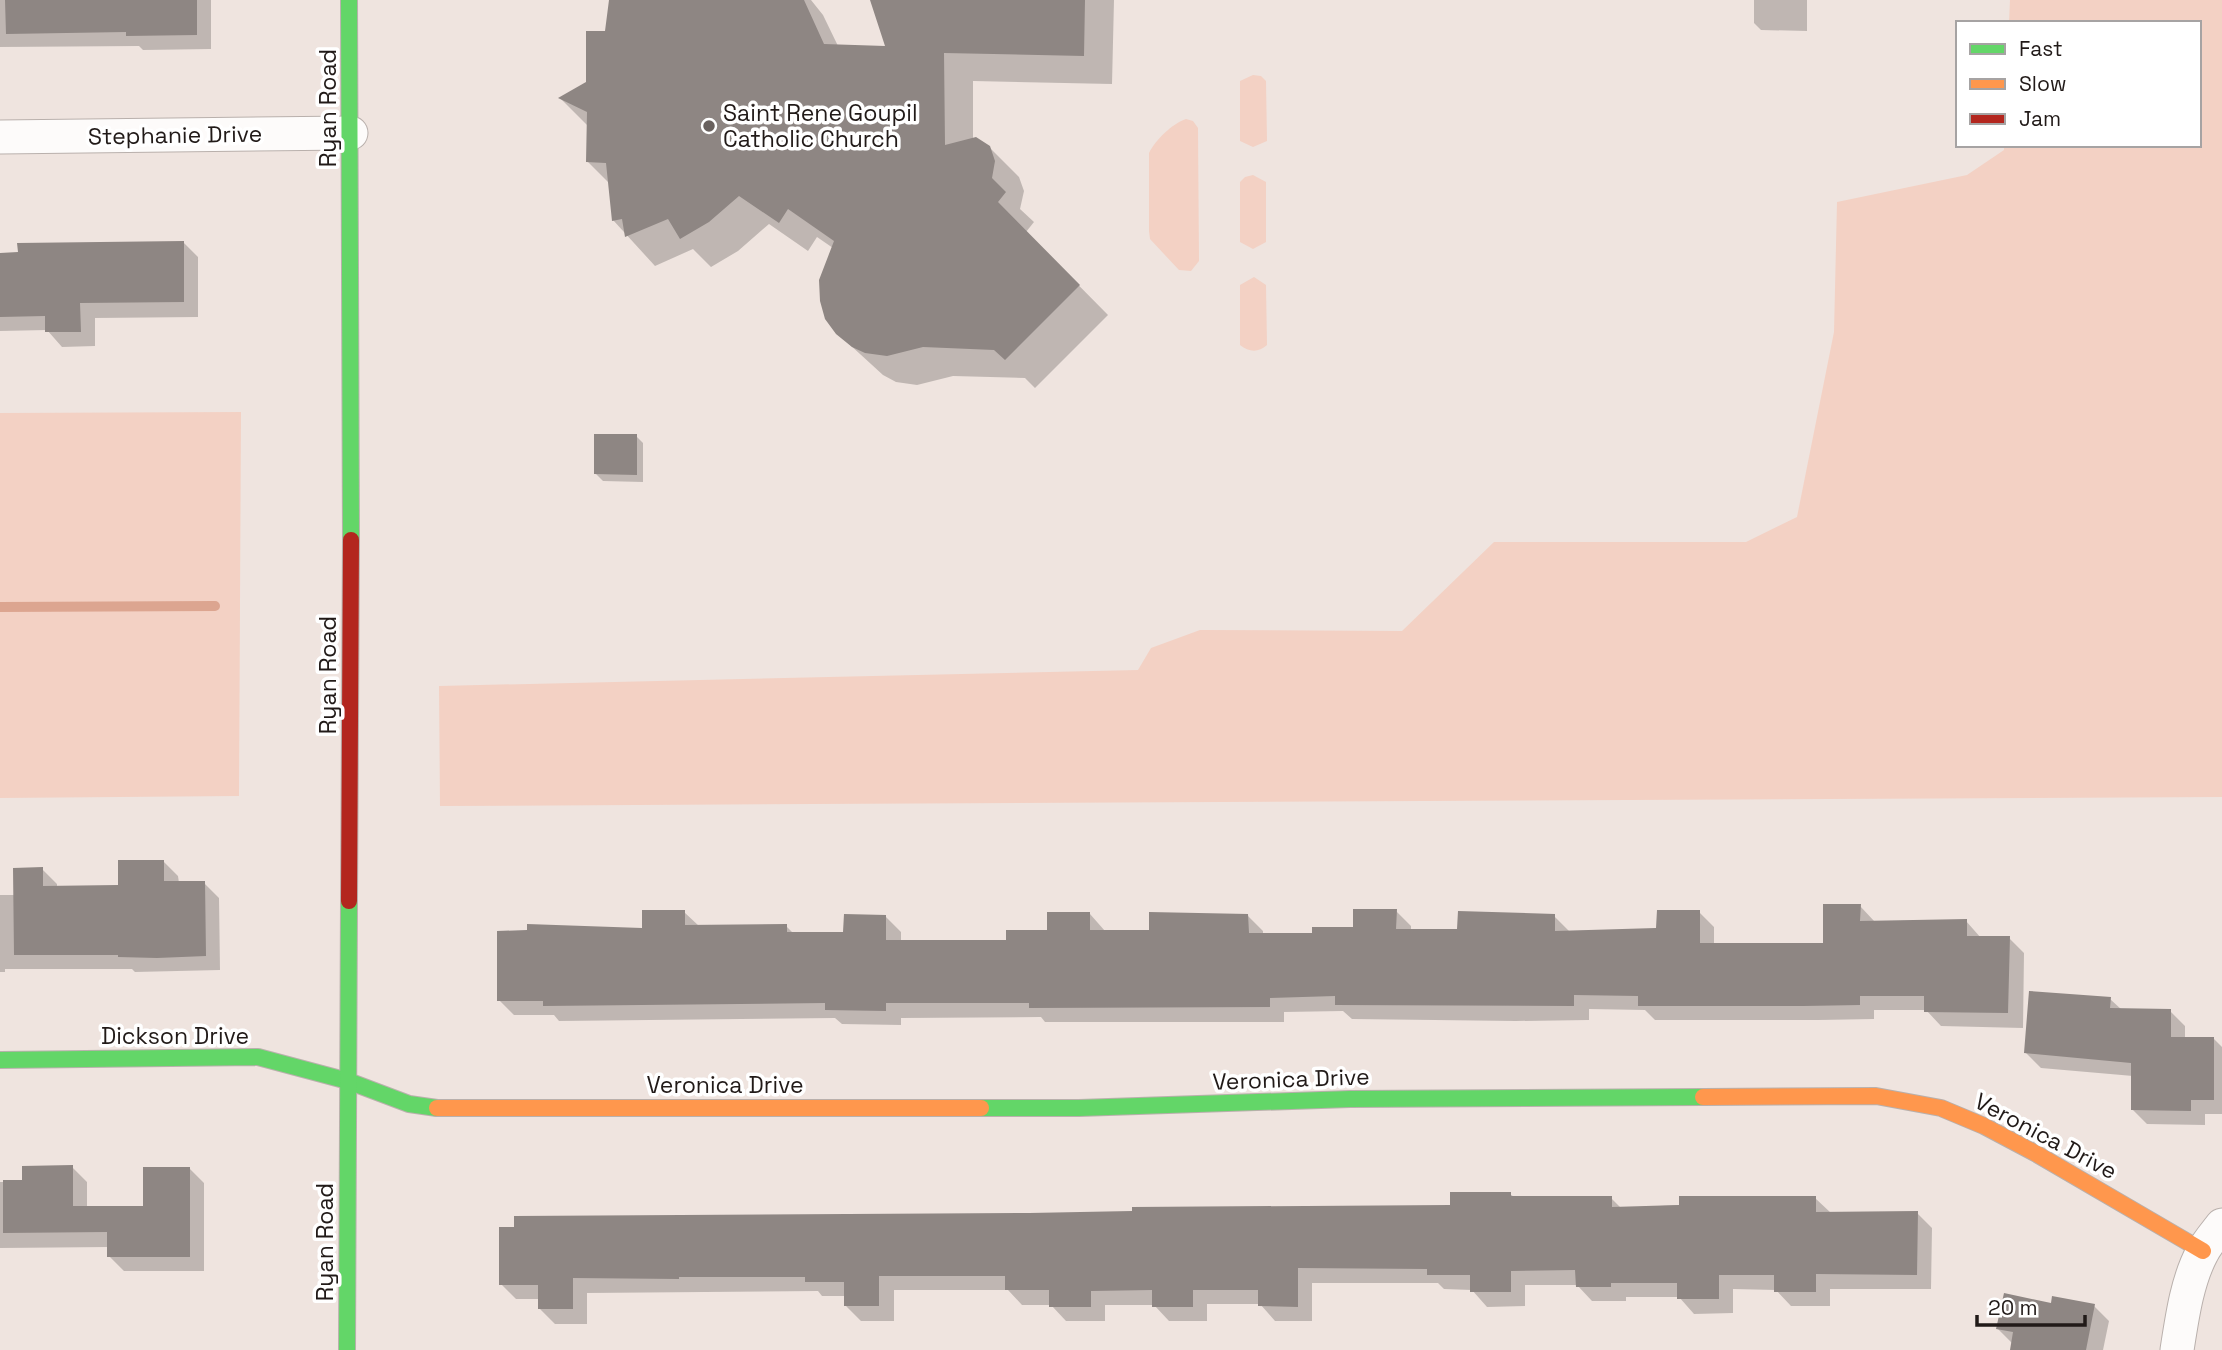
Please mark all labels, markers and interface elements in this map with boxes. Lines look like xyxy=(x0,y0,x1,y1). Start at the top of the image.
legend xyxy=(1956,21,2201,147)
text: Fast xyxy=(2019,35,2063,62)
street label: Ryan Road xyxy=(313,49,343,167)
text: Slow xyxy=(2019,70,2067,97)
place label: Saint Rene Goupil Catholic Church xyxy=(723,98,918,154)
text: Jam xyxy=(2019,105,2061,132)
street label: Stephanie Drive xyxy=(88,118,262,152)
marker: Saint Rene Goupil Catholic Church xyxy=(701,118,717,134)
street label: Ryan Road xyxy=(313,616,343,734)
street label: Dickson Drive xyxy=(101,1021,249,1051)
street label: Veronica Drive xyxy=(1212,1061,1370,1097)
street label: Veronica Drive xyxy=(646,1070,804,1100)
street label: Veronica Drive xyxy=(1970,1086,2122,1186)
street label: Ryan Road xyxy=(310,1183,340,1301)
scale bar xyxy=(1977,1284,2086,1328)
text: 20 m xyxy=(1988,1294,2038,1321)

